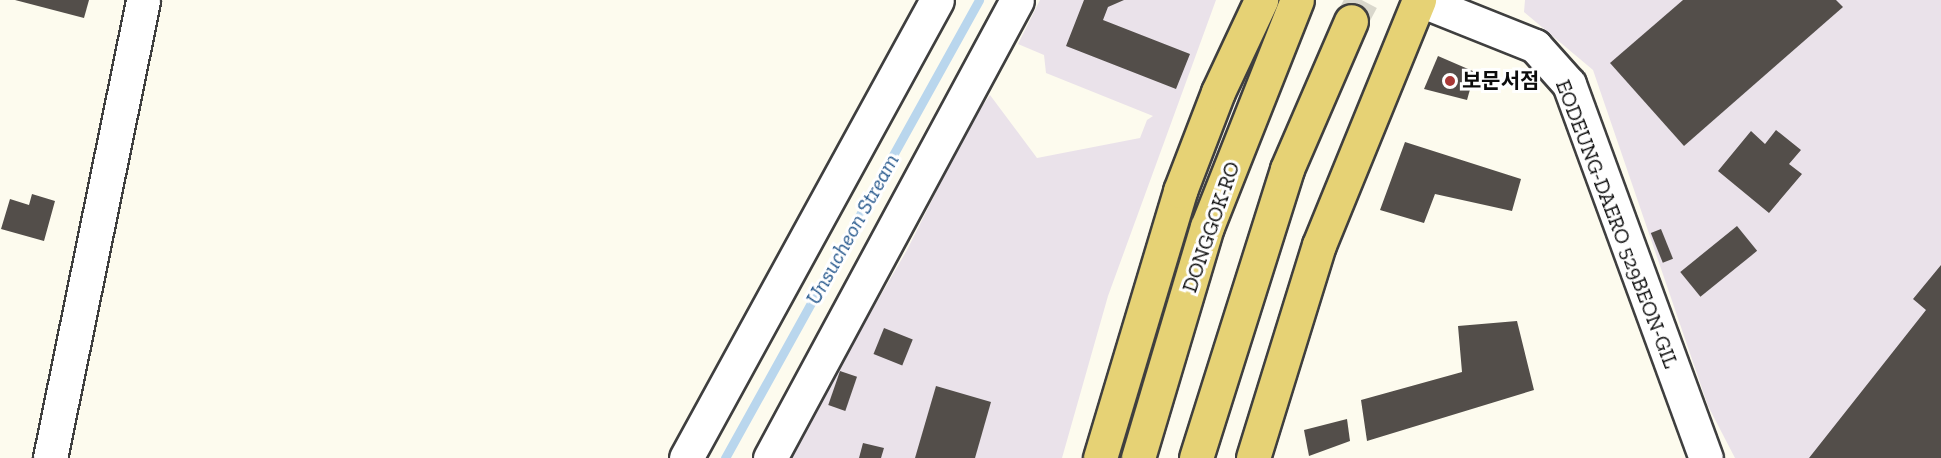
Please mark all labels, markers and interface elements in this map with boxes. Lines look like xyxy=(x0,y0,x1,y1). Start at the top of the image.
place label: 보문서점 xyxy=(1462,68,1539,94)
marker: 보문서점 xyxy=(1443,74,1457,88)
street label: EODEUNG-DAERO 529BEON-GIL xyxy=(1550,76,1684,372)
water label: Unsucheon Stream xyxy=(800,149,904,309)
street label: DONGGOK-RO xyxy=(1177,158,1245,296)

